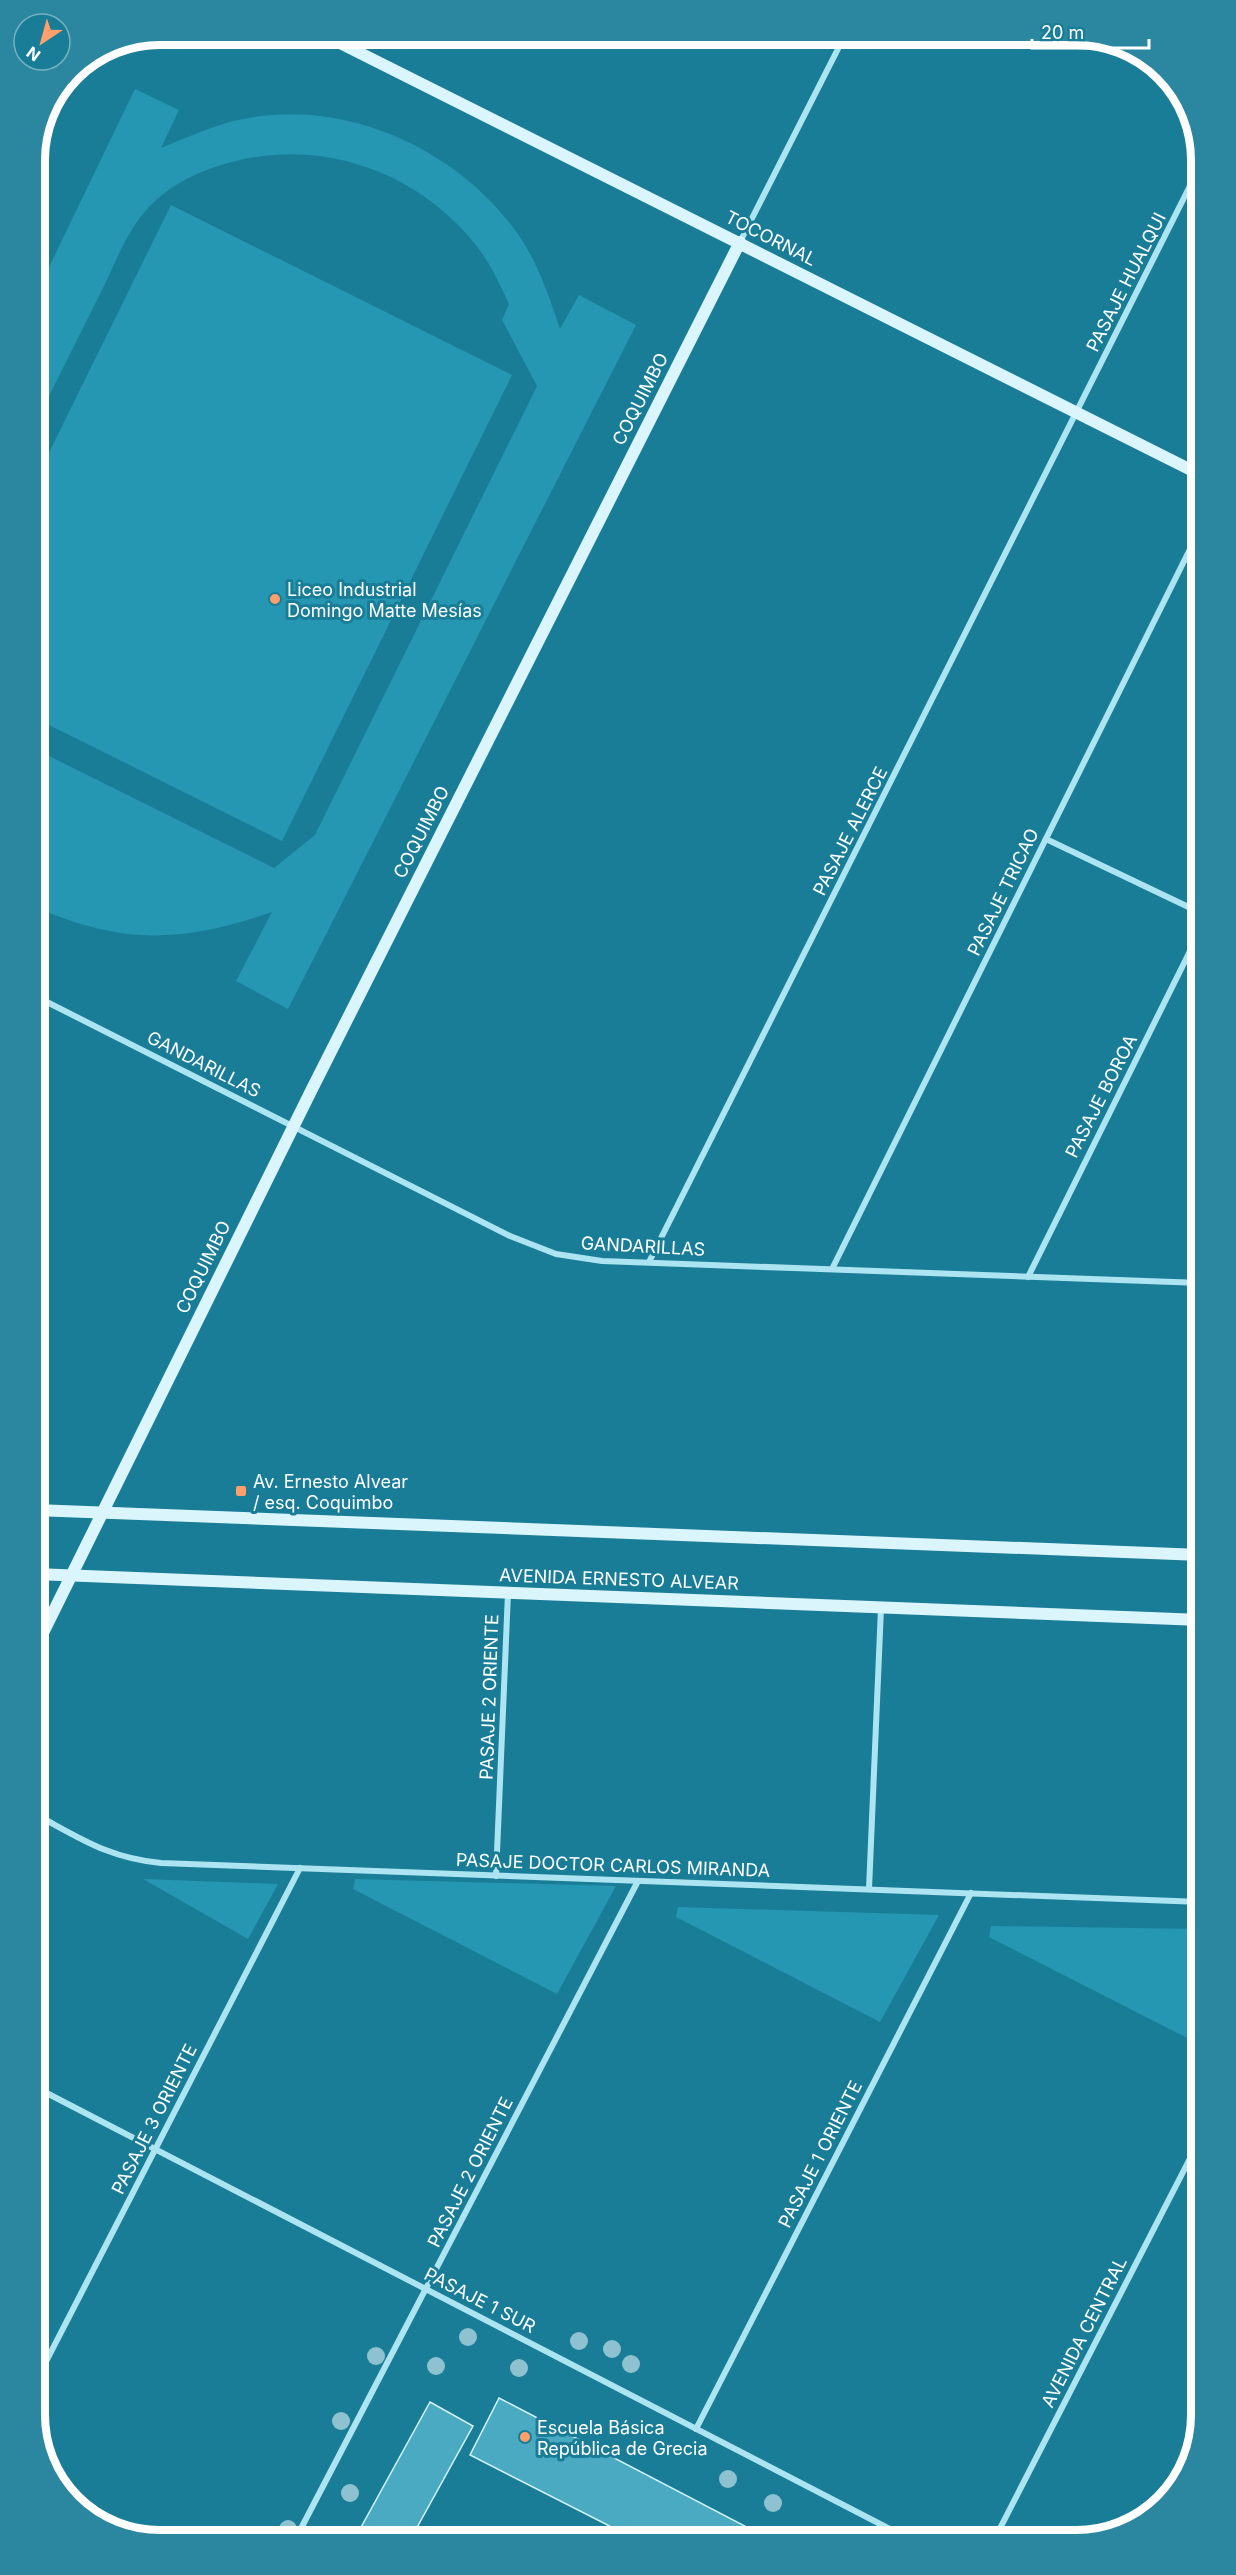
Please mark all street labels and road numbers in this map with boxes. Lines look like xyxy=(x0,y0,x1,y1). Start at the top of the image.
street label: TOCORNAL xyxy=(722,206,820,270)
street label: PASAJE HUALQUI xyxy=(1082,209,1170,355)
street label: COQUIMBO xyxy=(608,349,672,449)
street label: PASAJE ALERCE xyxy=(808,763,892,899)
street label: COQUIMBO xyxy=(389,782,453,882)
street label: PASAJE TRICAO xyxy=(963,825,1043,959)
street label: GANDARILLAS xyxy=(144,1026,264,1102)
street label: PASAJE BOROA xyxy=(1061,1031,1141,1161)
street label: COQUIMBO xyxy=(171,1217,235,1317)
street label: GANDARILLAS xyxy=(580,1232,706,1260)
street label: AVENIDA ERNESTO ALVEAR xyxy=(499,1564,739,1594)
street label: PASAJE 2 ORIENTE xyxy=(476,1614,502,1780)
street label: PASAJE DOCTOR CARLOS MIRANDA xyxy=(456,1849,770,1881)
street label: PASAJE 3 ORIENTE xyxy=(107,2040,201,2198)
street label: PASAJE 1 ORIENTE xyxy=(774,2077,866,2231)
street label: PASAJE 2 ORIENTE xyxy=(423,2093,517,2251)
street label: AVENIDA CENTRAL xyxy=(1037,2253,1131,2411)
street label: PASAJE 1 SUR xyxy=(421,2263,539,2337)

